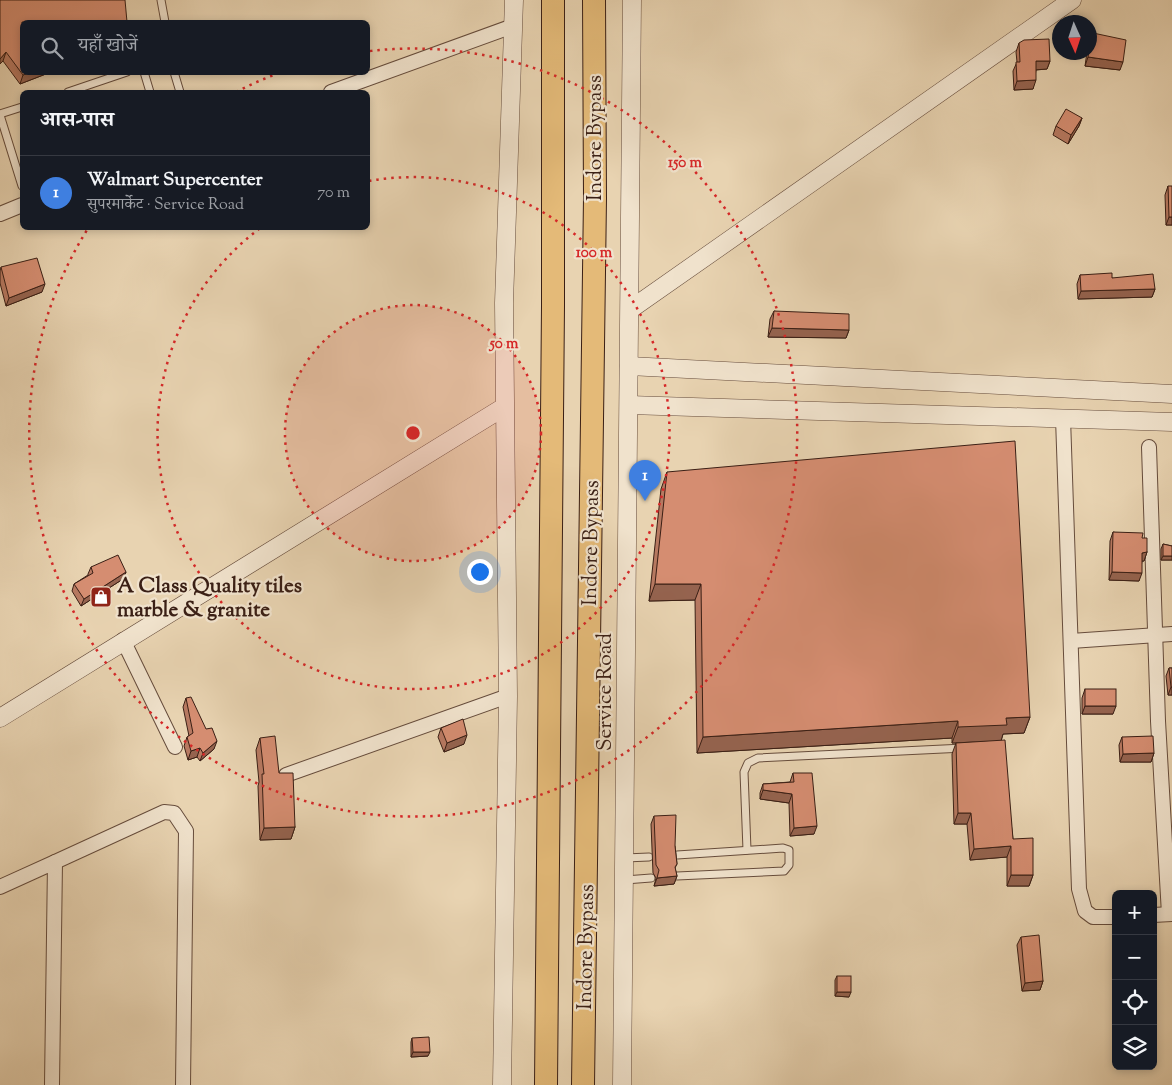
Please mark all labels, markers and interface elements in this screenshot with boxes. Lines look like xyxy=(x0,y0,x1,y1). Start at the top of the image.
north arrow xyxy=(1052,15,1097,60)
search box xyxy=(20,20,370,75)
text: यहाँ खोजें xyxy=(78,33,138,60)
icon: search xyxy=(38,34,66,62)
street label: Indore Bypass xyxy=(581,75,611,201)
text: आस-पास xyxy=(40,106,114,136)
text: 150 m xyxy=(668,153,702,174)
text: Walmart Supercenter xyxy=(87,167,263,194)
text: 1 xyxy=(53,182,59,205)
text: 70 m xyxy=(317,182,350,205)
text: सुपरमार्केट · Service Road xyxy=(87,194,244,217)
text: 100 m xyxy=(576,243,613,264)
text: 50 m xyxy=(489,334,519,355)
centre of rings xyxy=(404,424,422,442)
pin: 1 xyxy=(629,460,661,501)
street label: Indore Bypass xyxy=(576,480,608,606)
your location xyxy=(467,559,493,585)
place label: A Class Quality tiles marble & granite xyxy=(117,572,302,626)
shop icon: A Class Quality tiles marble & granite xyxy=(89,585,113,609)
street label: Service Road xyxy=(591,633,621,751)
street label: Indore Bypass xyxy=(571,884,603,1010)
map controls xyxy=(1112,890,1157,1070)
button: + xyxy=(1112,890,1157,935)
button: − xyxy=(1112,935,1157,980)
button: locate xyxy=(1112,980,1157,1025)
button: layers xyxy=(1112,1025,1157,1070)

